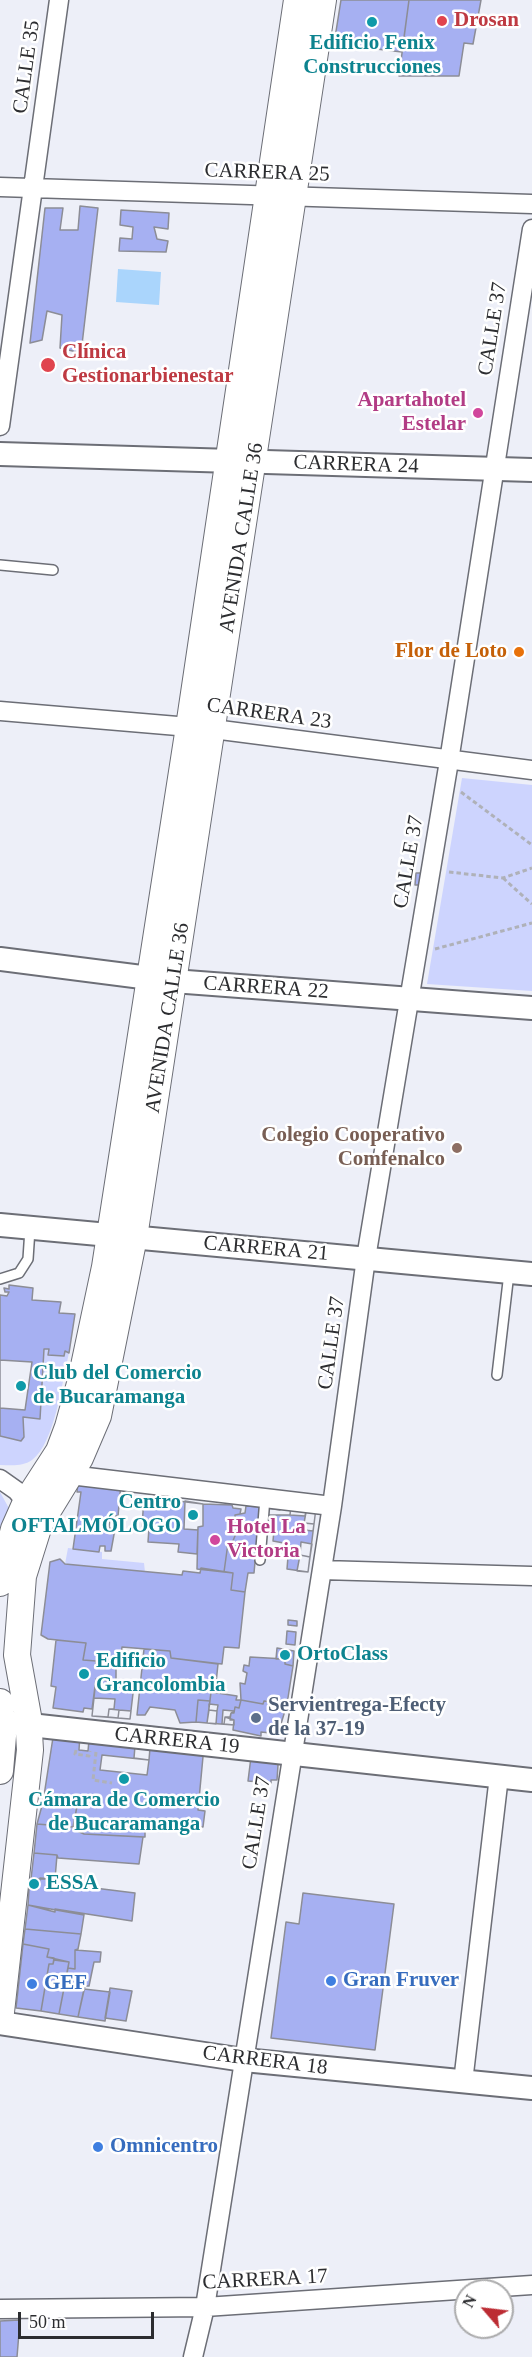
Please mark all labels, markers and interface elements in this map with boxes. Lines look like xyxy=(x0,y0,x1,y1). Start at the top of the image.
place label: Drosan xyxy=(454,8,519,34)
marker: Drosan xyxy=(435,14,449,28)
marker: Edificio Fenix Construcciones xyxy=(365,15,379,29)
street label: CALLE 35 xyxy=(8,19,46,115)
place label: Edificio Fenix Construcciones xyxy=(303,31,441,81)
street label: CARRERA 25 xyxy=(204,158,330,188)
street label: CALLE 37 xyxy=(473,281,513,377)
place label: Clínica Gestionarbienestar xyxy=(62,340,233,390)
marker: Clínica Gestionarbienestar xyxy=(39,356,57,374)
place label: Apartahotel Estelar xyxy=(358,388,466,438)
marker: Apartahotel Estelar xyxy=(471,406,485,420)
street label: AVENIDA CALLE 36 xyxy=(215,441,269,635)
street label: CARRERA 24 xyxy=(293,450,419,480)
place label: Flor de Loto xyxy=(395,639,507,665)
marker: Flor de Loto xyxy=(512,645,526,659)
street label: CARRERA 23 xyxy=(205,693,333,735)
street label: CALLE 37 xyxy=(388,814,430,910)
street label: AVENIDA CALLE 36 xyxy=(141,921,195,1115)
street label: CARRERA 22 xyxy=(203,971,329,1005)
place label: Colegio Cooperativo Comfenalco xyxy=(261,1123,445,1173)
marker: Colegio Cooperativo Comfenalco xyxy=(450,1141,464,1155)
street label: CARRERA 21 xyxy=(202,1231,330,1267)
street label: CALLE 37 xyxy=(313,1295,351,1391)
place label: Club del Comercio de Bucaramanga xyxy=(33,1361,202,1411)
marker: Club del Comercio de Bucaramanga xyxy=(14,1379,28,1393)
place label: Centro OFTALMÓLOGO xyxy=(11,1490,181,1540)
marker: Centro OFTALMÓLOGO xyxy=(186,1508,200,1522)
place label: Hotel La Victoria xyxy=(227,1515,306,1565)
marker: Hotel La Victoria xyxy=(208,1533,222,1547)
place label: OrtoClass xyxy=(297,1642,388,1668)
marker: OrtoClass xyxy=(278,1648,292,1662)
place label: Edificio Grancolombia xyxy=(96,1649,225,1699)
marker: Edificio Grancolombia xyxy=(77,1667,91,1681)
place label: Servientrega-Efecty de la 37-19 xyxy=(268,1693,446,1743)
marker: Servientrega-Efecty de la 37-19 xyxy=(249,1711,263,1725)
street label: CARRERA 19 xyxy=(113,1722,241,1760)
marker: Cámara de Comercio de Bucaramanga xyxy=(117,1772,131,1786)
street label: CALLE 37 xyxy=(237,1775,277,1871)
place label: Cámara de Comercio de Bucaramanga xyxy=(28,1788,220,1838)
place label: ESSA xyxy=(46,1871,99,1897)
marker: ESSA xyxy=(27,1877,41,1891)
place label: Gran Fruver xyxy=(343,1968,459,1994)
place label: GEF xyxy=(44,1971,87,1997)
marker: Gran Fruver xyxy=(324,1974,338,1988)
marker: GEF xyxy=(25,1977,39,1991)
street label: CARRERA 18 xyxy=(201,2041,329,2081)
place label: Omnicentro xyxy=(110,2134,218,2160)
marker: Omnicentro xyxy=(91,2140,105,2154)
street label: CARRERA 17 xyxy=(202,2264,328,2296)
north arrow xyxy=(454,2279,514,2339)
text: N xyxy=(459,2292,480,2310)
scale bar xyxy=(21,2300,158,2338)
text: 50 m xyxy=(29,2312,66,2332)

